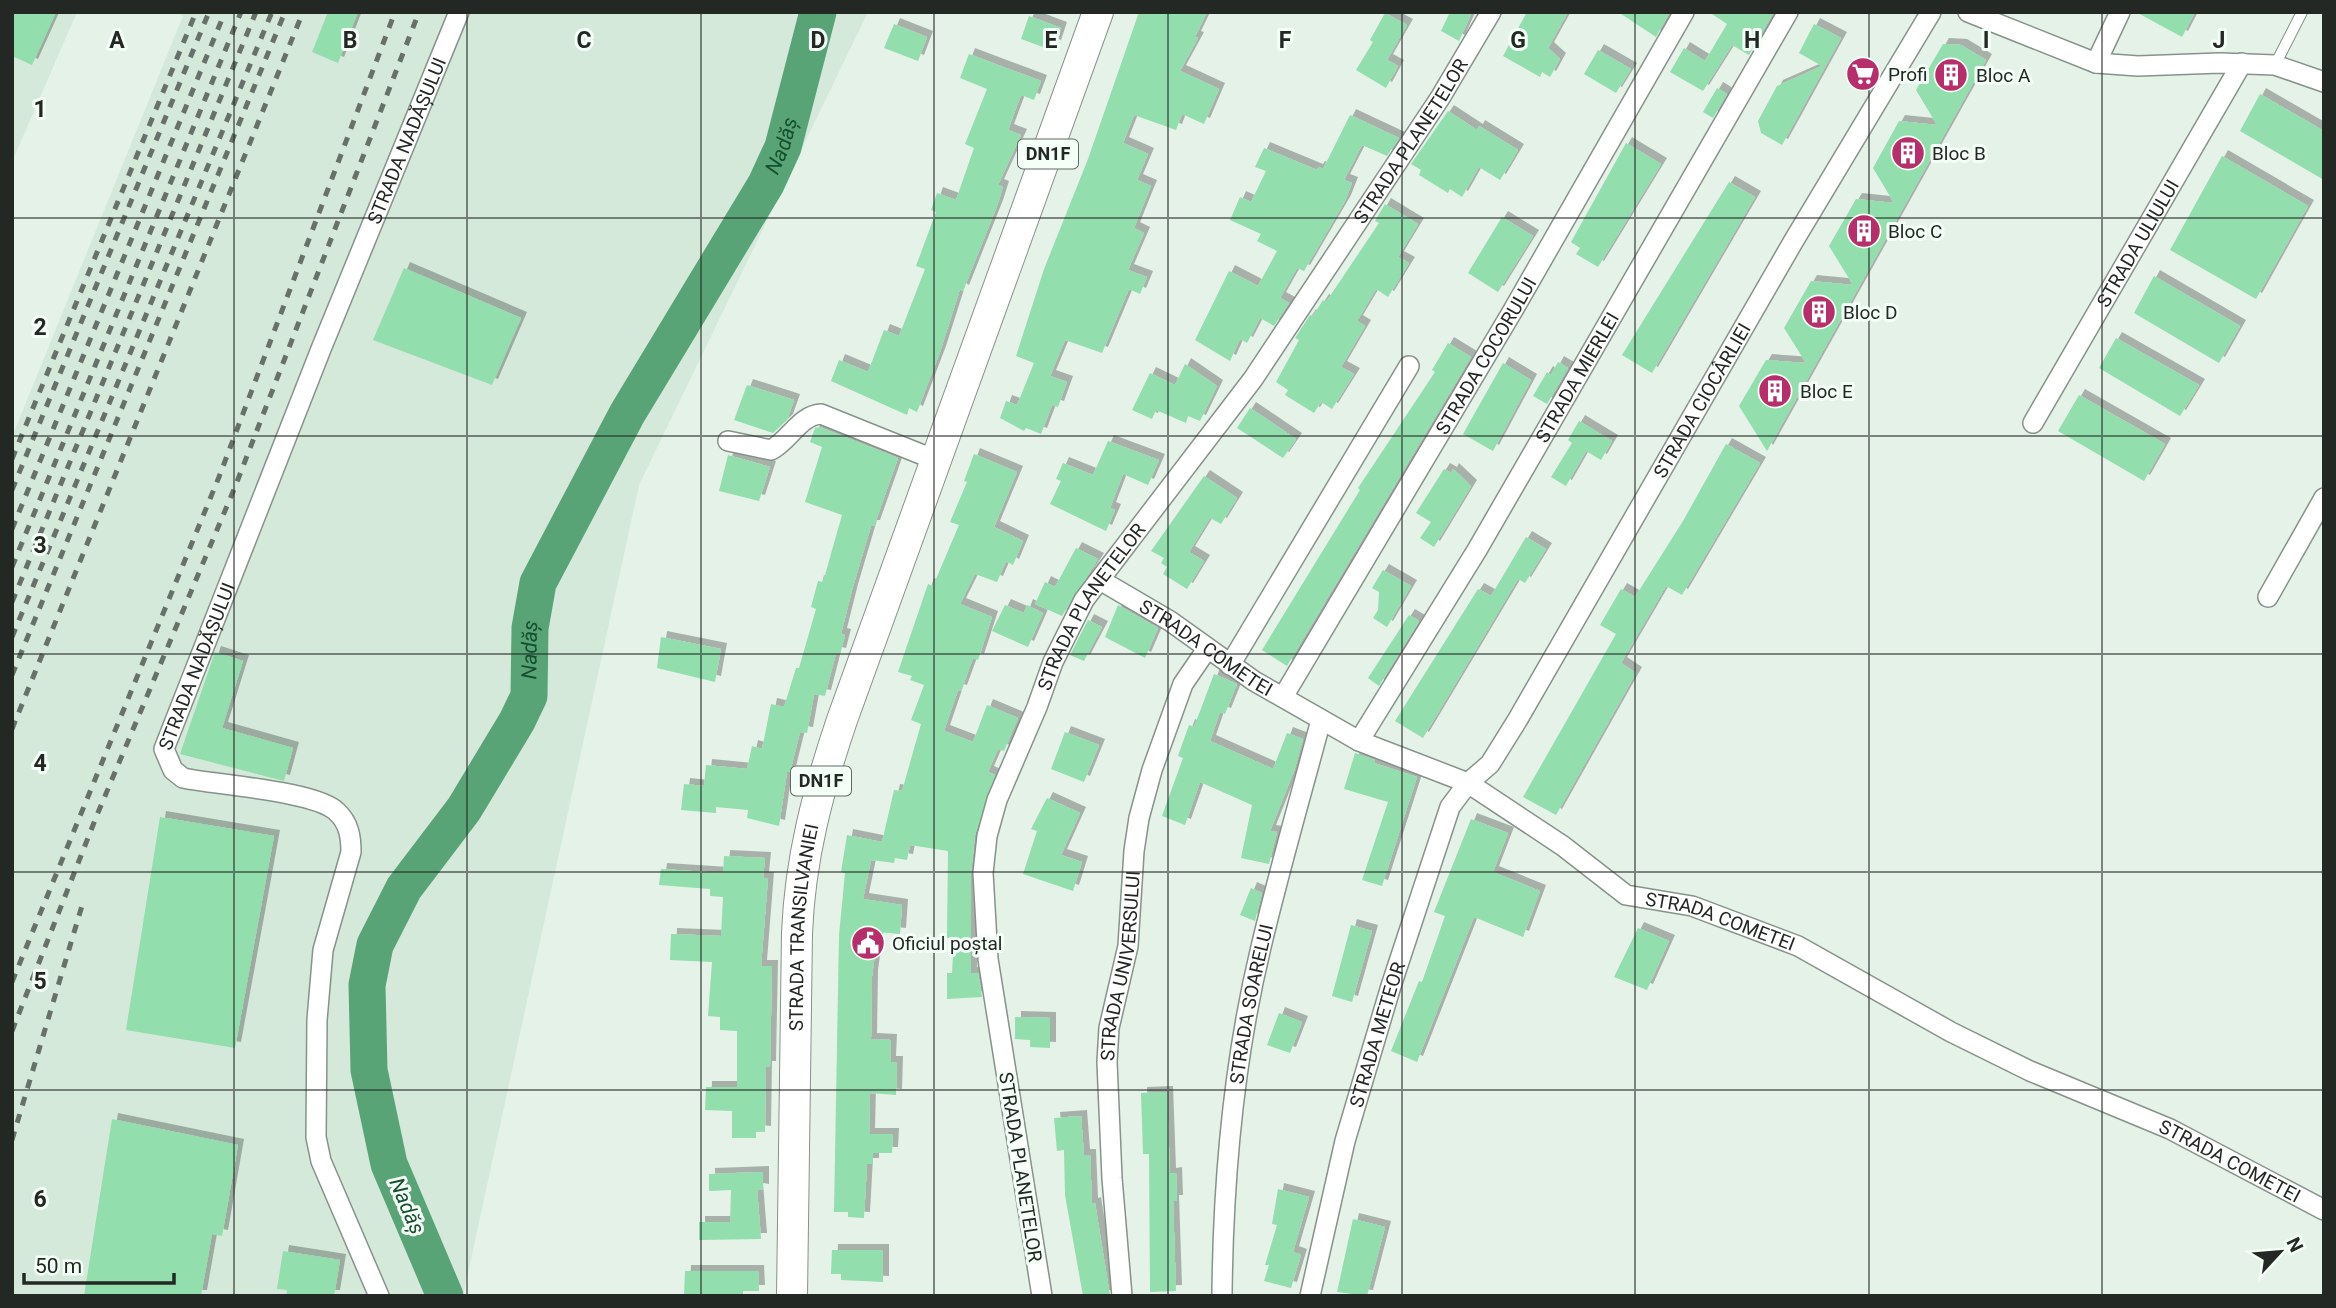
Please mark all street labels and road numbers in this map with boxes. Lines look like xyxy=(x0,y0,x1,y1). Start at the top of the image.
street label: STRADA NADĂȘULUI xyxy=(362,54,451,227)
street label: STRADA PLANETELOR xyxy=(1349,54,1473,228)
road number: DN1F xyxy=(1018,140,1078,168)
street label: STRADA ULIULUI xyxy=(2092,176,2184,311)
street label: STRADA COCORULUI xyxy=(1431,273,1541,439)
street label: STRADA MIERLEI xyxy=(1531,308,1624,447)
street label: STRADA CIOCÂRLIEI xyxy=(1649,319,1756,482)
street label: STRADA PLANETELOR xyxy=(1033,519,1151,693)
street label: STRADA NADĂȘULUI xyxy=(154,579,240,753)
street label: STRADA COMETEI xyxy=(1135,595,1277,701)
road number: DN1F xyxy=(791,766,851,796)
street label: STRADA TRANSILVANIEI xyxy=(785,822,824,1031)
street label: STRADA UNIVERSULUI xyxy=(1096,870,1145,1062)
street label: STRADA COMETEI xyxy=(1644,887,1798,956)
street label: STRADA SOARELUI xyxy=(1225,922,1278,1085)
street label: STRADA METEOR xyxy=(1345,959,1410,1110)
street label: STRADA PLANETELOR xyxy=(994,1070,1047,1264)
street label: STRADA COMETEI xyxy=(2156,1115,2304,1208)

